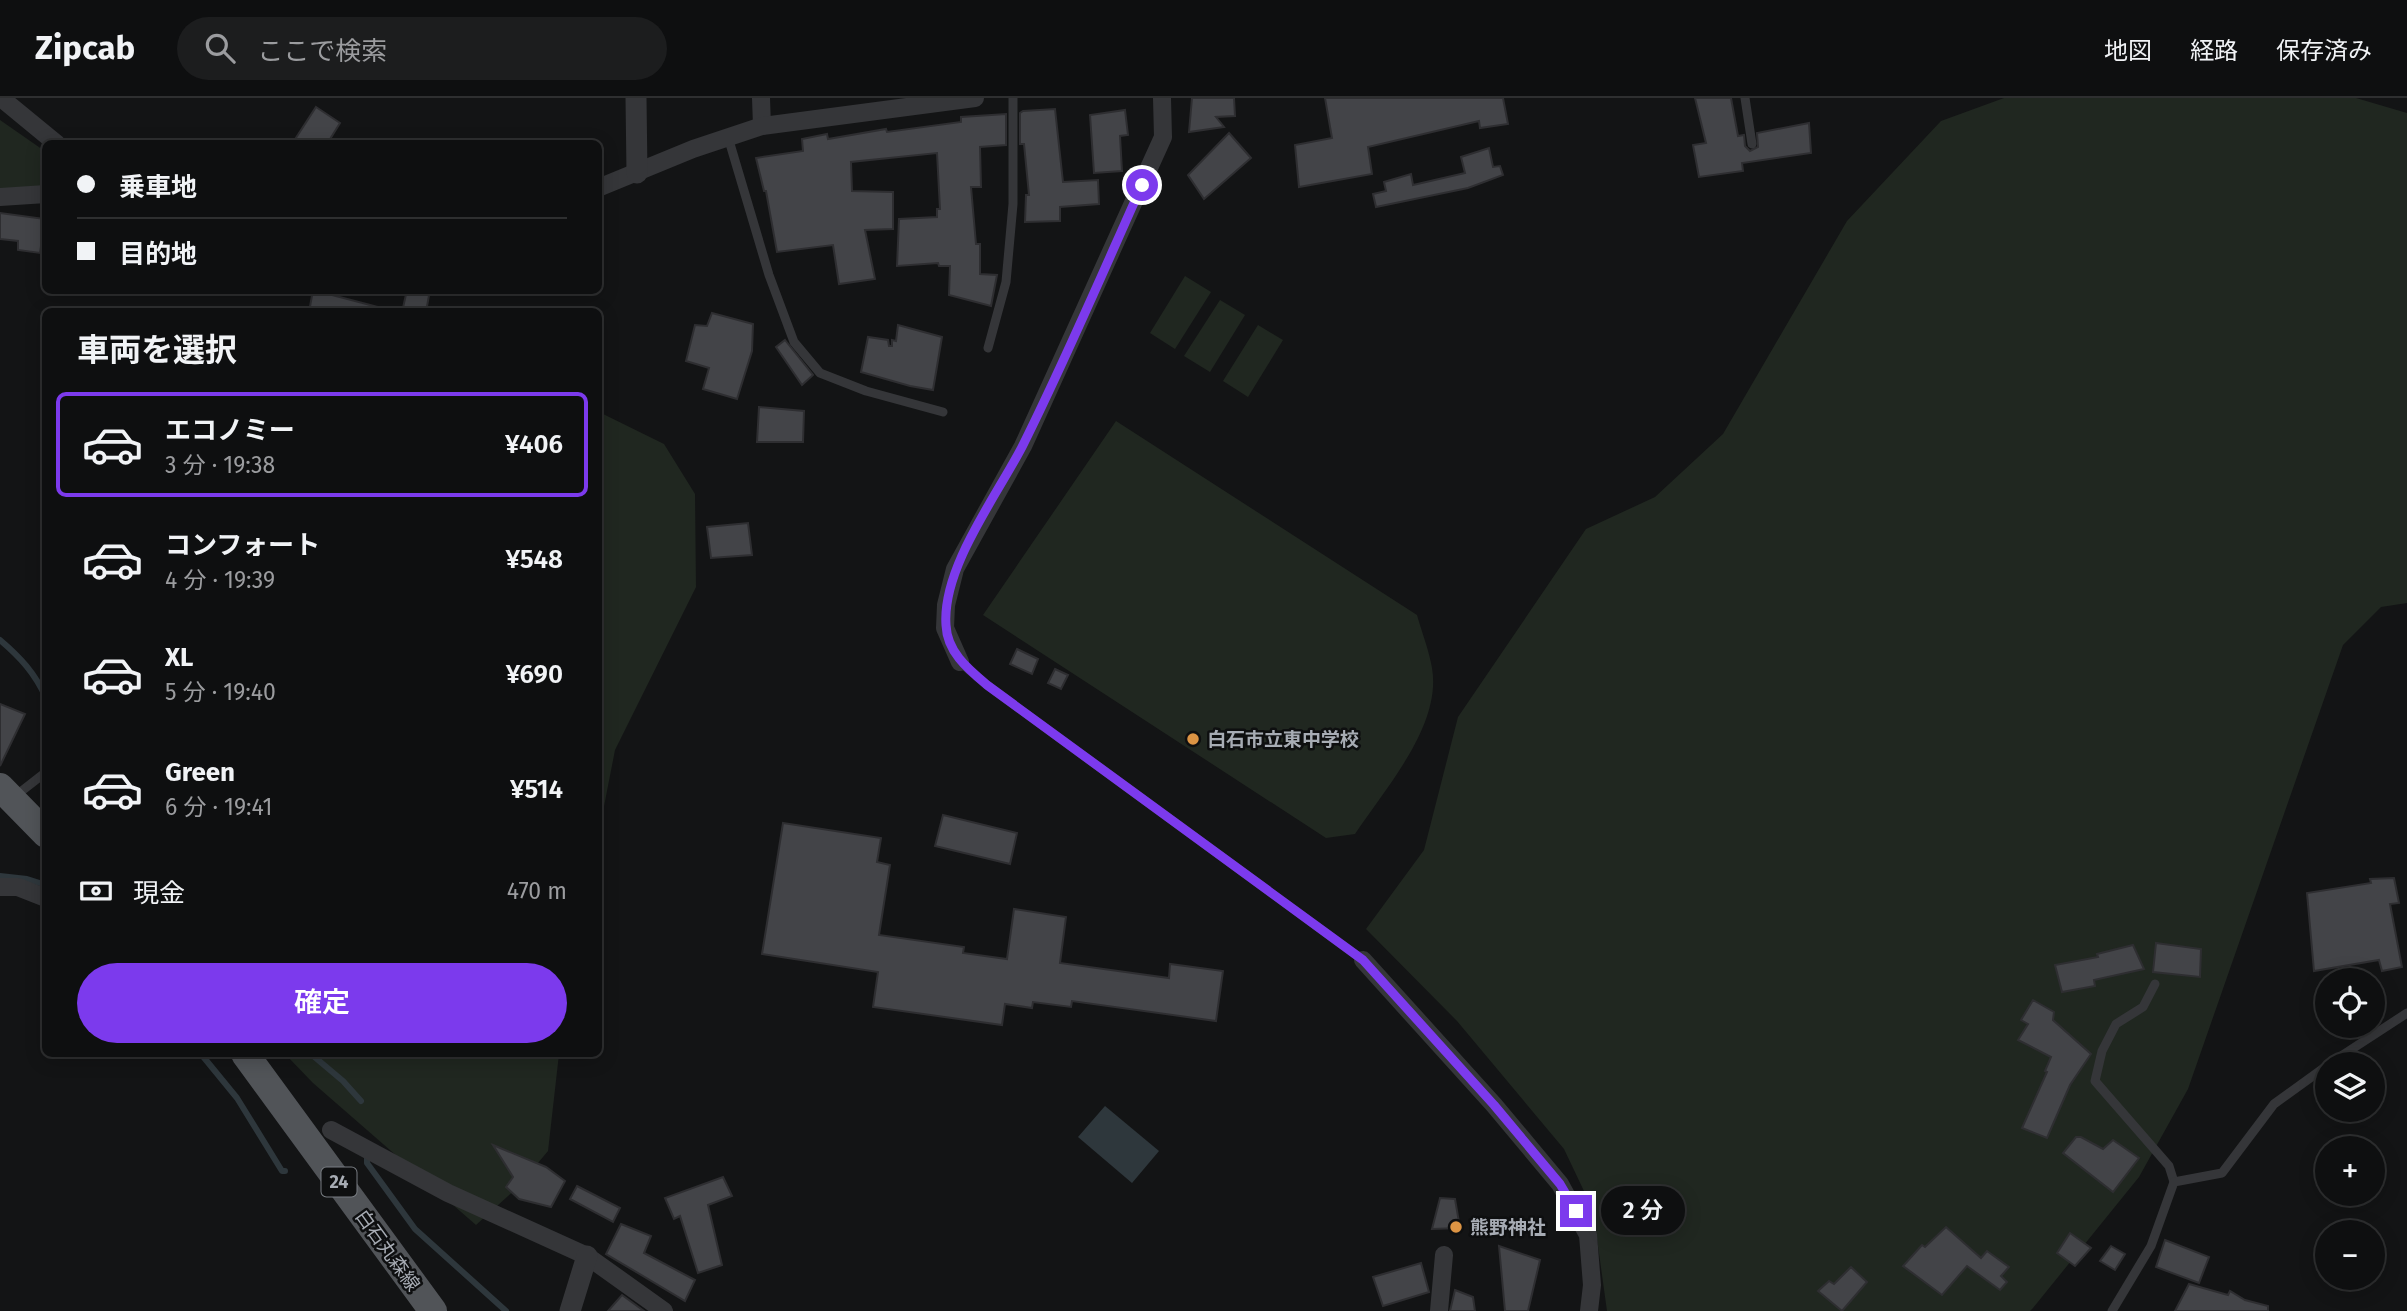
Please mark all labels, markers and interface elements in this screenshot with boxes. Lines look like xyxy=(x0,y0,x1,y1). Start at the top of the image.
search box xyxy=(177,17,667,80)
text: Zipcab xyxy=(35,28,135,68)
icon: search xyxy=(201,29,239,67)
text: ここで検索 xyxy=(257,36,387,67)
text: 地図 xyxy=(2104,37,2152,65)
text: 経路 xyxy=(2190,37,2238,65)
text: 保存済み xyxy=(2276,37,2372,65)
route start xyxy=(1126,169,1158,201)
text: 乗車地 xyxy=(119,172,197,203)
text: 目的地 xyxy=(119,239,197,270)
text: 車両を選択 xyxy=(77,331,237,369)
icon: car xyxy=(81,413,144,476)
text: エコノミー xyxy=(165,415,295,446)
text: ¥406 xyxy=(505,429,563,460)
text: 3 分 · 19:38 xyxy=(165,451,275,479)
icon: car xyxy=(81,528,144,591)
text: コンフォート xyxy=(165,530,320,561)
text: ¥548 xyxy=(506,544,563,575)
text: 4 分 · 19:39 xyxy=(165,566,275,594)
text: XL xyxy=(165,642,193,673)
icon: car xyxy=(81,643,144,706)
text: ¥690 xyxy=(506,659,563,690)
text: 5 分 · 19:40 xyxy=(165,678,276,706)
place label: 白石市立東中学校 xyxy=(1207,728,1359,751)
marker: 白石市立東中学校 xyxy=(1185,731,1201,747)
text: Green xyxy=(165,757,235,788)
icon: car xyxy=(81,758,144,821)
text: ¥514 xyxy=(510,774,563,805)
text: 6 分 · 19:41 xyxy=(165,793,272,821)
icon: cash xyxy=(77,872,115,910)
text: 470 m xyxy=(507,877,567,905)
text: 現金 xyxy=(133,878,185,909)
button: 確定 xyxy=(77,963,567,1043)
map controls xyxy=(2315,968,2385,1290)
button: locate xyxy=(2315,968,2385,1038)
button: layers xyxy=(2315,1052,2385,1122)
button: + xyxy=(2315,1136,2385,1206)
road number: 24 xyxy=(322,1168,356,1196)
callout: 2 分 xyxy=(1600,1186,1684,1236)
route end xyxy=(1560,1195,1592,1227)
text: 2 分 xyxy=(1623,1196,1663,1224)
street label: 白石丸森線 xyxy=(350,1205,425,1295)
place label: 熊野神社 xyxy=(1470,1216,1546,1239)
marker: 熊野神社 xyxy=(1448,1219,1464,1235)
button: − xyxy=(2315,1220,2385,1290)

